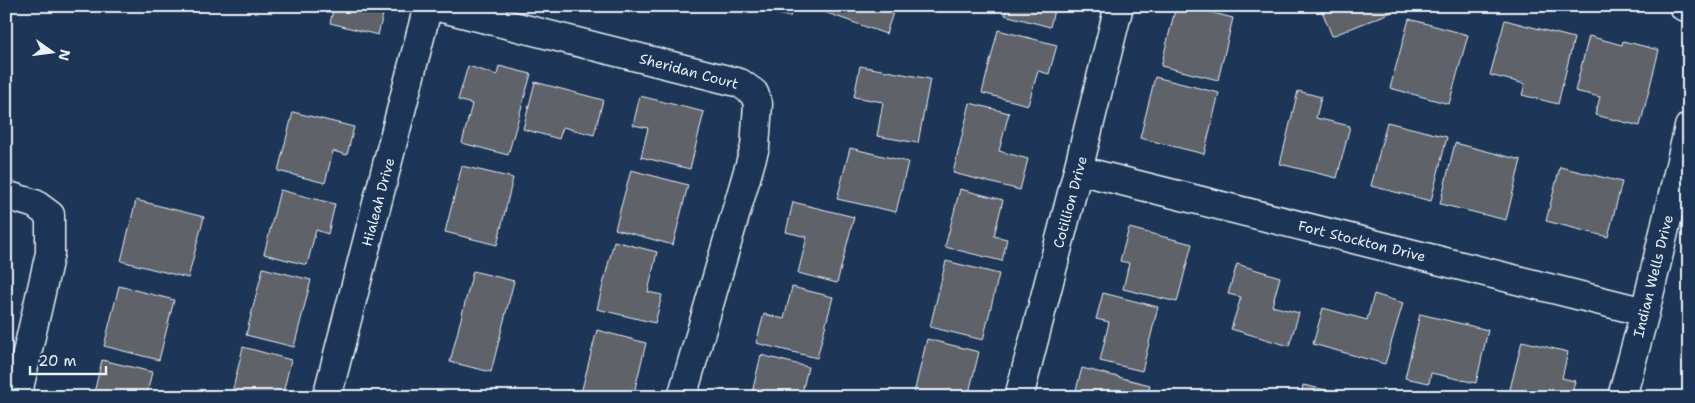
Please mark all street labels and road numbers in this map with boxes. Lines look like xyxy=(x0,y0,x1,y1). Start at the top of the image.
street label: Sheridan Court xyxy=(637,49,741,93)
street label: Cotillion Drive xyxy=(1049,154,1091,250)
street label: Hialeah Drive xyxy=(358,156,398,248)
street label: Indian Wells Drive xyxy=(1629,213,1677,339)
street label: Fort Stockton Drive xyxy=(1296,216,1428,266)

